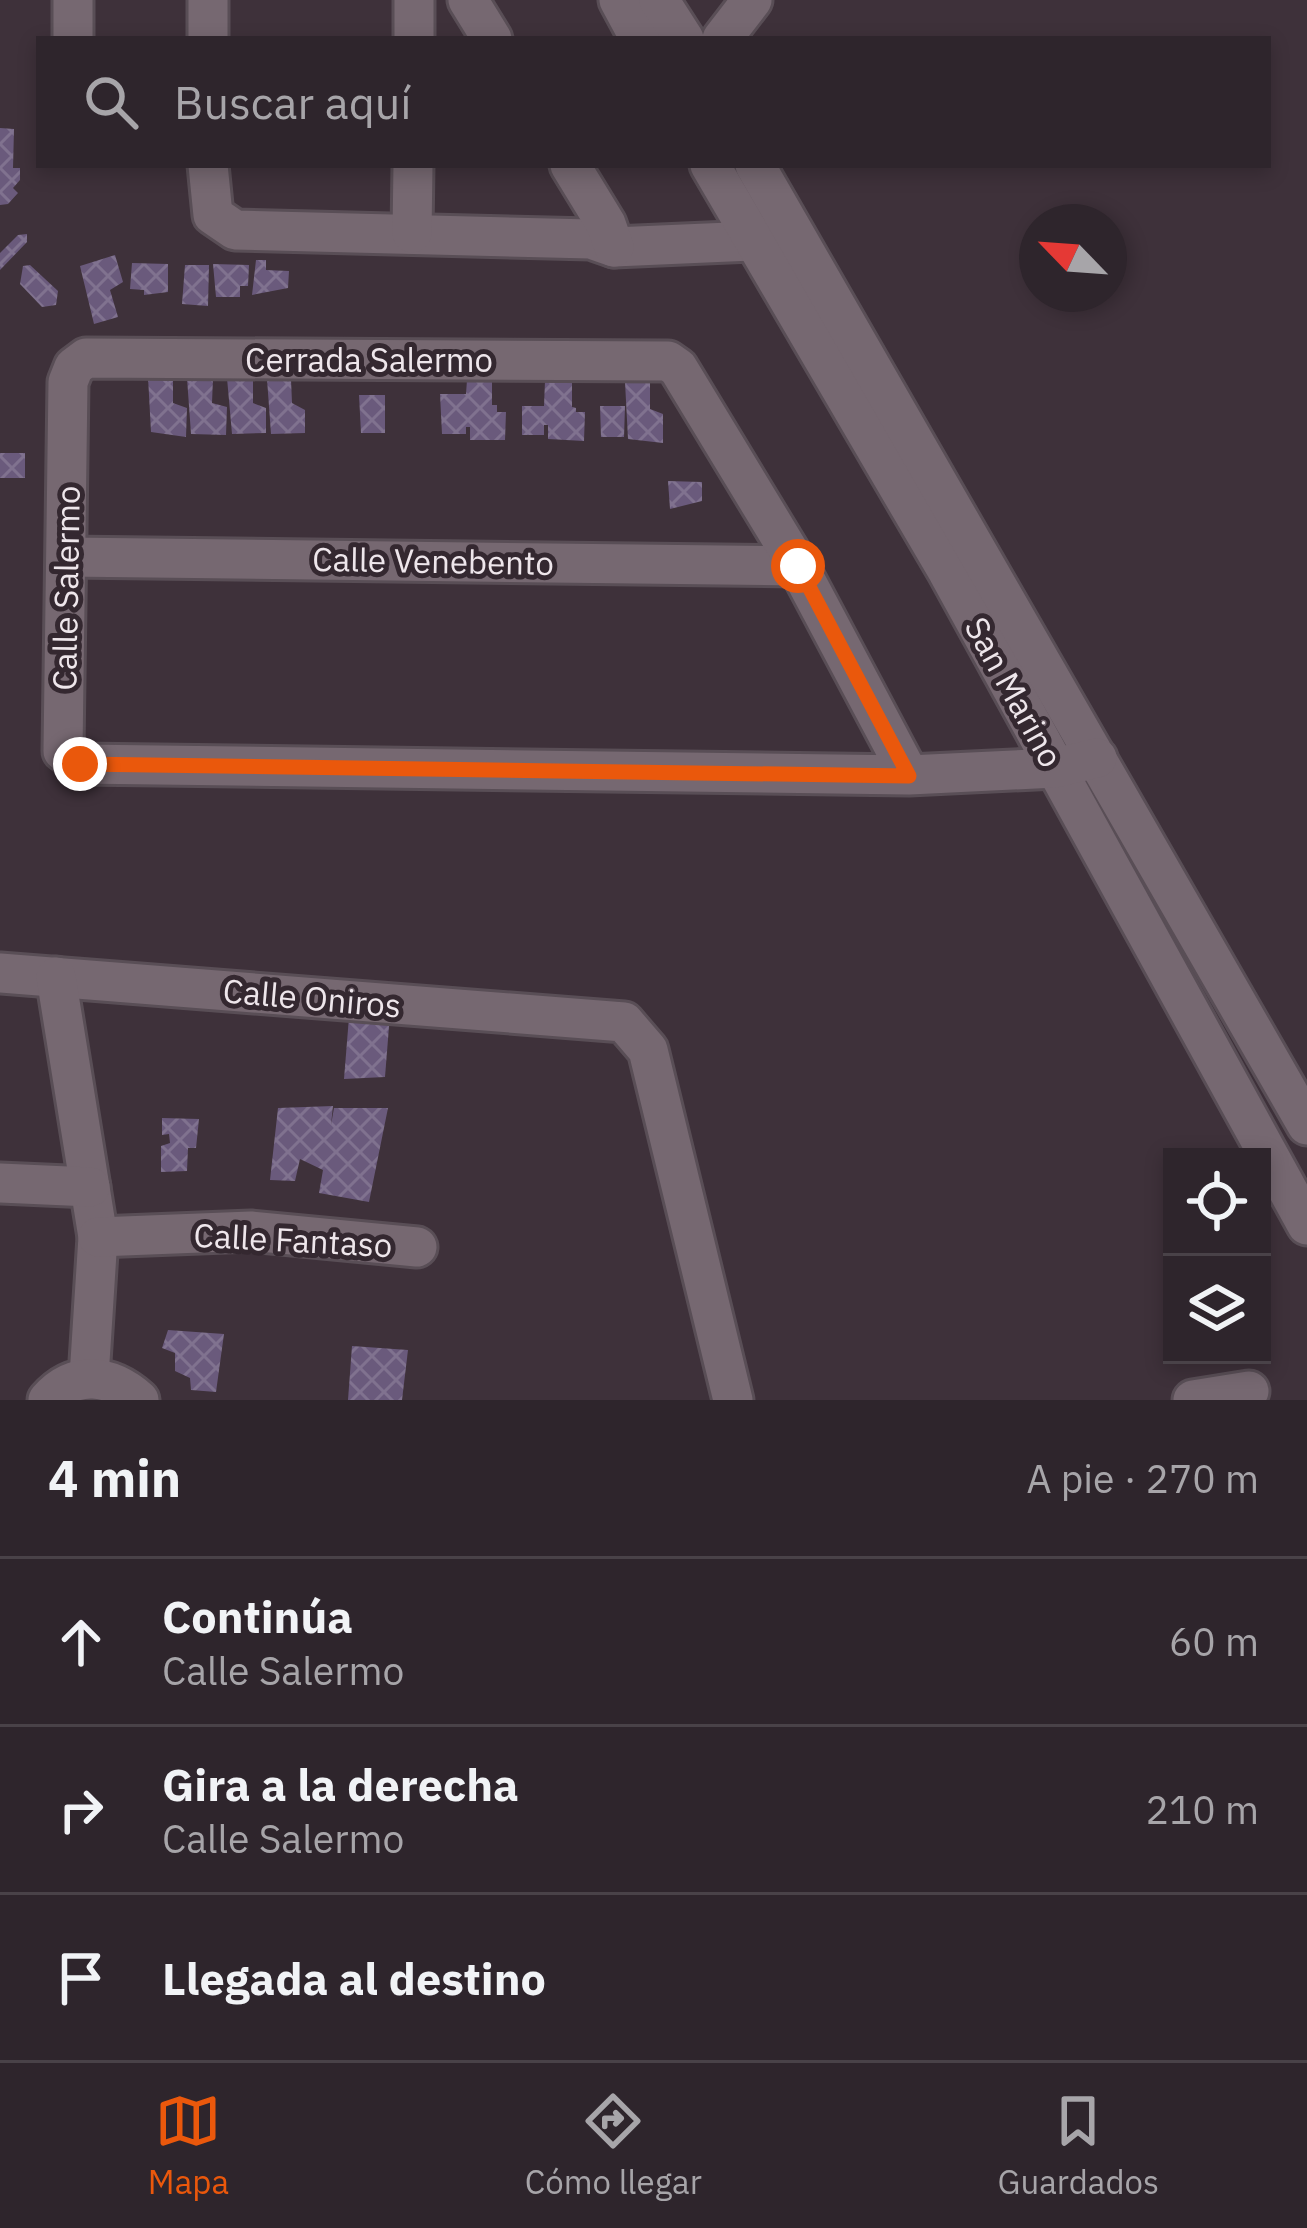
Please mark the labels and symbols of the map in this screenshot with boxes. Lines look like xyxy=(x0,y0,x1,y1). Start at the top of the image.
north arrow xyxy=(1019,204,1127,312)
street label: Cerrada Salermo xyxy=(245,338,493,381)
street label: Calle Salermo xyxy=(42,485,89,691)
street label: Calle Venebento xyxy=(312,537,554,584)
route start xyxy=(771,539,825,593)
street label: San Marino xyxy=(956,609,1073,774)
route end xyxy=(53,737,107,791)
street label: Calle Oniros xyxy=(221,968,403,1027)
street label: Calle Fantaso xyxy=(193,1213,394,1266)

